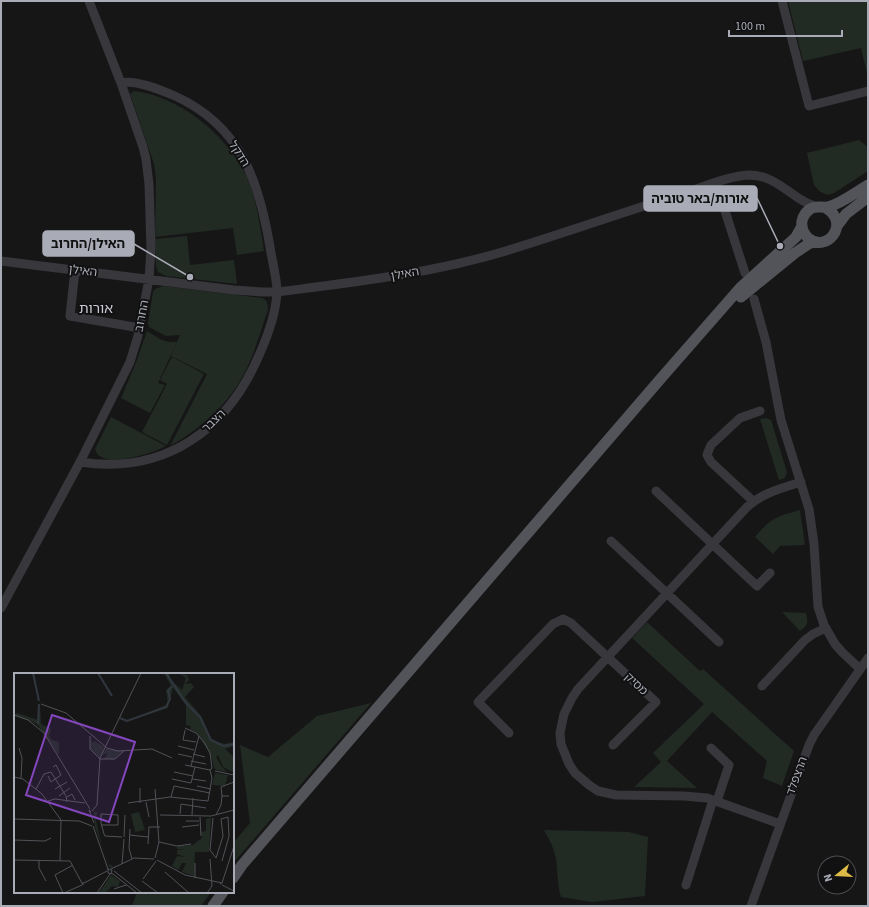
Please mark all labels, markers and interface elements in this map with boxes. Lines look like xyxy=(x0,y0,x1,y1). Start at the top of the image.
scale bar xyxy=(729,12,842,38)
text: 100 m xyxy=(735,18,765,35)
street label: הדקל xyxy=(224,138,254,170)
callout: אורות/באר טוביה xyxy=(644,186,757,211)
text: אורות/באר טוביה xyxy=(651,190,749,208)
callout: האילן/החרוב xyxy=(43,231,134,256)
text: האילן/החרוב xyxy=(51,235,125,253)
street label: האילן xyxy=(68,261,98,281)
street label: האילן xyxy=(389,263,421,285)
district label: אורות xyxy=(79,299,113,319)
street label: החרוב xyxy=(131,299,153,333)
street label: הצבר xyxy=(198,406,230,436)
street label: מסיק xyxy=(621,669,652,699)
inset map xyxy=(14,673,234,893)
street label: הרצפלד xyxy=(782,754,812,798)
north arrow xyxy=(817,855,857,895)
text: N xyxy=(820,872,836,884)

